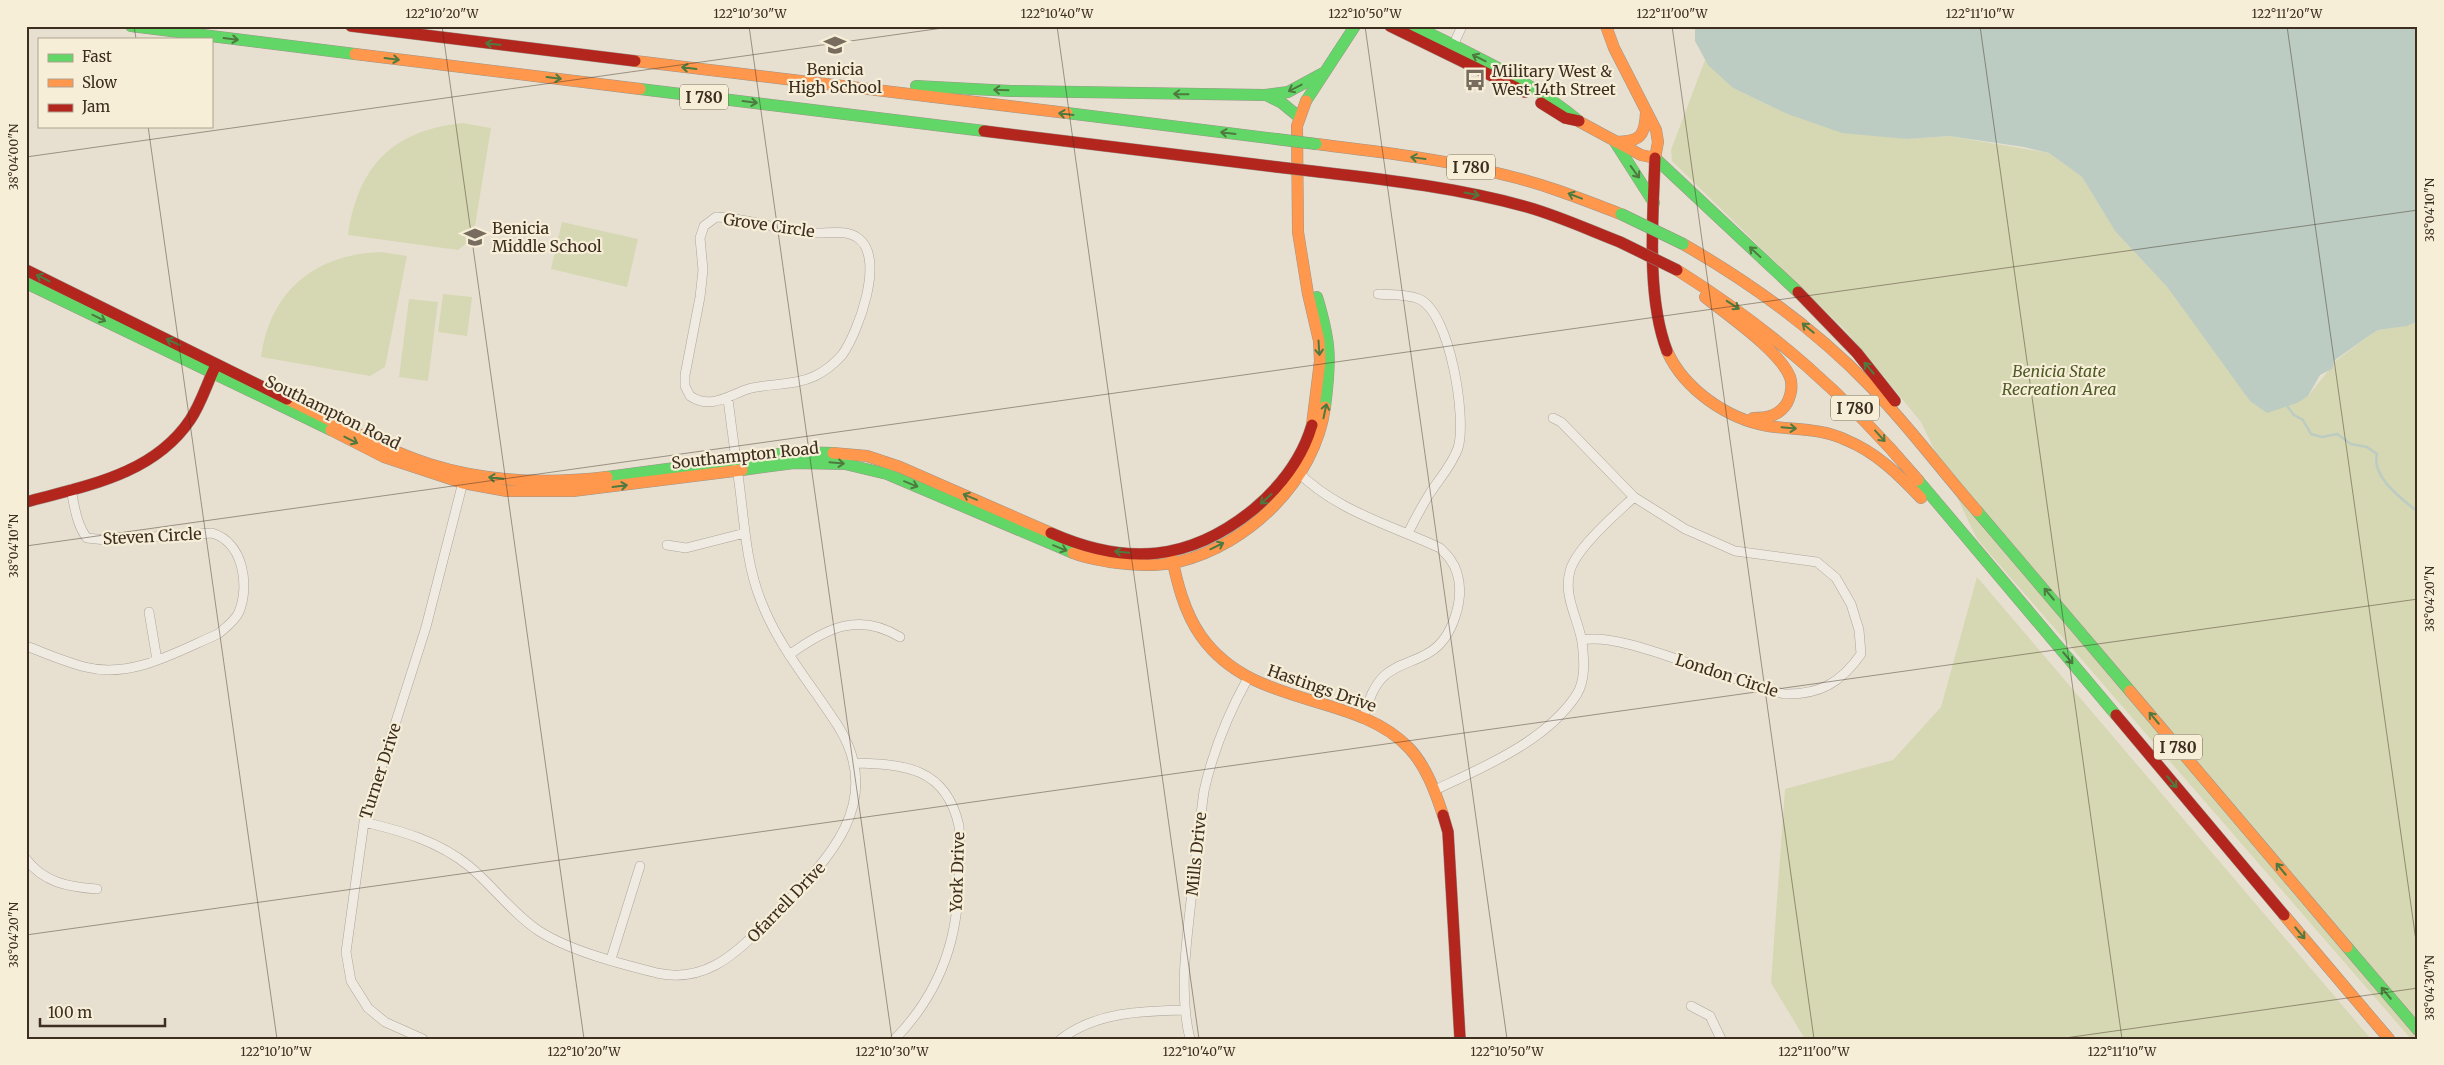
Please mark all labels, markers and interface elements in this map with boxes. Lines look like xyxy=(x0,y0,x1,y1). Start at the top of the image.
text: 122°10'20"W xyxy=(405,6,480,21)
text: 122°10'30"W xyxy=(713,6,788,21)
text: 122°10'40"W xyxy=(1021,6,1094,21)
text: 122°10'50"W xyxy=(1329,6,1402,21)
text: 122°11'00"W xyxy=(1636,6,1709,21)
text: 122°11'10"W xyxy=(1946,6,2015,21)
text: 122°11'20"W xyxy=(2252,6,2323,21)
school or university icon: Benicia High School xyxy=(822,32,848,58)
one-way arrow xyxy=(223,34,239,44)
legend xyxy=(38,38,212,128)
one-way arrow xyxy=(485,39,501,49)
text: Fast xyxy=(82,47,112,66)
one-way arrow xyxy=(1472,53,1487,62)
one-way arrow xyxy=(384,54,400,64)
place label: Benicia High School xyxy=(788,59,882,97)
place label: Military West & West 14th Street xyxy=(1491,61,1617,99)
one-way arrow xyxy=(681,63,697,73)
bus stop icon: Military West & West 14th Street xyxy=(1462,67,1488,93)
text: Slow xyxy=(82,73,117,92)
one-way arrow xyxy=(545,73,561,83)
road number: I 780 xyxy=(680,84,728,110)
one-way arrow xyxy=(1288,84,1303,94)
one-way arrow xyxy=(993,86,1009,95)
one-way arrow xyxy=(1173,89,1189,98)
text: Jam xyxy=(81,97,110,116)
one-way arrow xyxy=(741,97,757,107)
one-way arrow xyxy=(1059,109,1075,119)
text: 38°04'00"N xyxy=(6,123,21,190)
one-way arrow xyxy=(1220,128,1236,138)
one-way arrow xyxy=(1410,152,1426,162)
road number: I 780 xyxy=(1447,154,1495,180)
one-way arrow xyxy=(1630,165,1640,179)
text: 38°04'10"N xyxy=(2422,177,2437,242)
one-way arrow xyxy=(1463,190,1479,199)
one-way arrow xyxy=(1568,191,1584,200)
street label: Grove Circle xyxy=(722,209,816,241)
place label: Benicia Middle School xyxy=(492,218,602,256)
school or university icon: Benicia Middle School xyxy=(462,224,488,250)
one-way arrow xyxy=(1749,246,1761,258)
one-way arrow xyxy=(36,273,51,282)
one-way arrow xyxy=(1726,300,1740,310)
one-way arrow xyxy=(91,314,106,323)
one-way arrow xyxy=(1801,323,1814,334)
one-way arrow xyxy=(166,337,181,346)
one-way arrow xyxy=(1315,340,1324,356)
one-way arrow xyxy=(1863,361,1875,374)
park label: Benicia State Recreation Area xyxy=(2002,361,2116,399)
street label: Southampton Road xyxy=(262,371,404,454)
road number: I 780 xyxy=(1831,396,1879,420)
one-way arrow xyxy=(1321,404,1331,420)
one-way arrow xyxy=(1781,423,1797,433)
one-way arrow xyxy=(1875,429,1886,442)
one-way arrow xyxy=(343,435,358,445)
street label: Southampton Road xyxy=(670,437,820,473)
one-way arrow xyxy=(828,458,844,468)
one-way arrow xyxy=(489,473,505,483)
one-way arrow xyxy=(903,479,918,489)
one-way arrow xyxy=(612,481,628,491)
one-way arrow xyxy=(963,492,978,501)
one-way arrow xyxy=(1260,493,1273,505)
text: 38°04'10"N xyxy=(6,513,21,578)
street label: Steven Circle xyxy=(102,523,202,549)
one-way arrow xyxy=(1209,541,1224,551)
one-way arrow xyxy=(1052,544,1067,554)
one-way arrow xyxy=(1114,548,1130,557)
text: 38°04'20"N xyxy=(2422,565,2437,632)
one-way arrow xyxy=(2043,588,2055,601)
street label: London Circle xyxy=(1673,649,1781,701)
one-way arrow xyxy=(2062,651,2073,664)
street label: Hastings Drive xyxy=(1265,660,1379,716)
one-way arrow xyxy=(2148,712,2159,725)
street label: Turner Drive xyxy=(355,720,405,822)
road number: I 780 xyxy=(2154,734,2202,760)
one-way arrow xyxy=(2167,775,2178,788)
street label: Mills Drive xyxy=(1182,811,1210,897)
street label: York Drive xyxy=(946,831,968,914)
street label: Ofarrell Drive xyxy=(743,858,829,946)
one-way arrow xyxy=(2276,863,2287,876)
text: 38°04'20"N xyxy=(6,901,21,968)
one-way arrow xyxy=(2294,926,2305,939)
text: 38°04'30"N xyxy=(2422,954,2437,1021)
one-way arrow xyxy=(2381,987,2392,1000)
scale bar xyxy=(40,995,165,1027)
text: 100 m xyxy=(48,1003,92,1022)
text: 122°10'10"W xyxy=(240,1044,313,1059)
text: 122°10'20"W xyxy=(547,1044,622,1059)
text: 122°10'30"W xyxy=(855,1044,930,1059)
text: 122°10'40"W xyxy=(1163,1044,1236,1059)
text: 122°10'50"W xyxy=(1471,1044,1544,1059)
text: 122°11'00"W xyxy=(1778,1044,1851,1059)
text: 122°11'10"W xyxy=(2088,1044,2157,1059)

